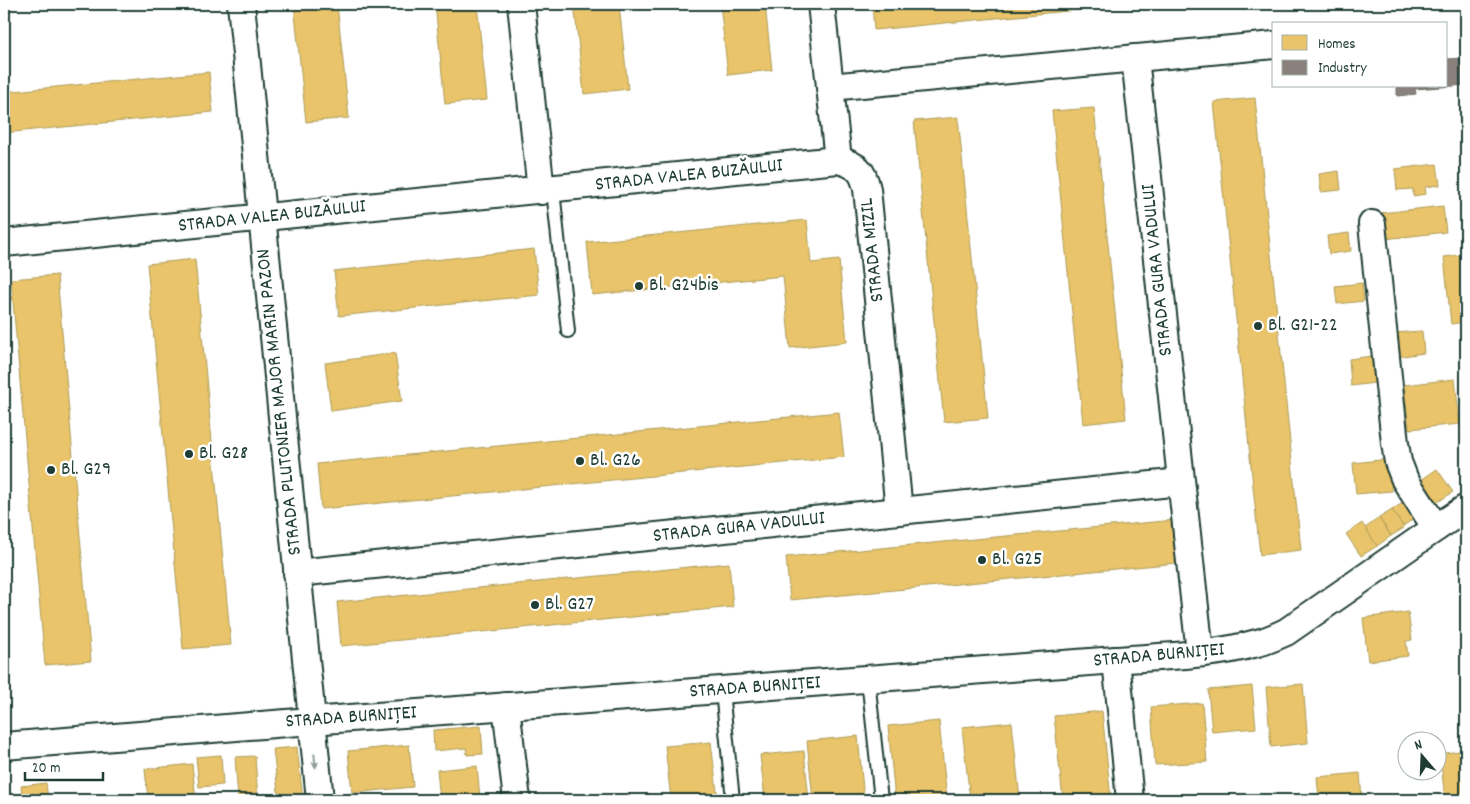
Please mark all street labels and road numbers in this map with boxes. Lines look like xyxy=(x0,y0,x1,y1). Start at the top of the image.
street label: STRADA VALEA BUZĂULUI xyxy=(594,152,784,200)
street label: STRADA GURA VADULUI xyxy=(1135,183,1181,357)
street label: STRADA VALEA BUZĂULUI xyxy=(177,193,367,241)
street label: STRADA MIZIL xyxy=(854,197,892,303)
street label: STRADA PLUTONIER MAJOR MARIN PAZON xyxy=(250,247,310,557)
street label: STRADA GURA VADULUI xyxy=(652,505,826,551)
street label: STRADA BURNIȚEI xyxy=(1092,636,1226,676)
street label: STRADA BURNIȚEI xyxy=(688,669,822,707)
street label: STRADA BURNIȚEI xyxy=(284,699,418,737)

